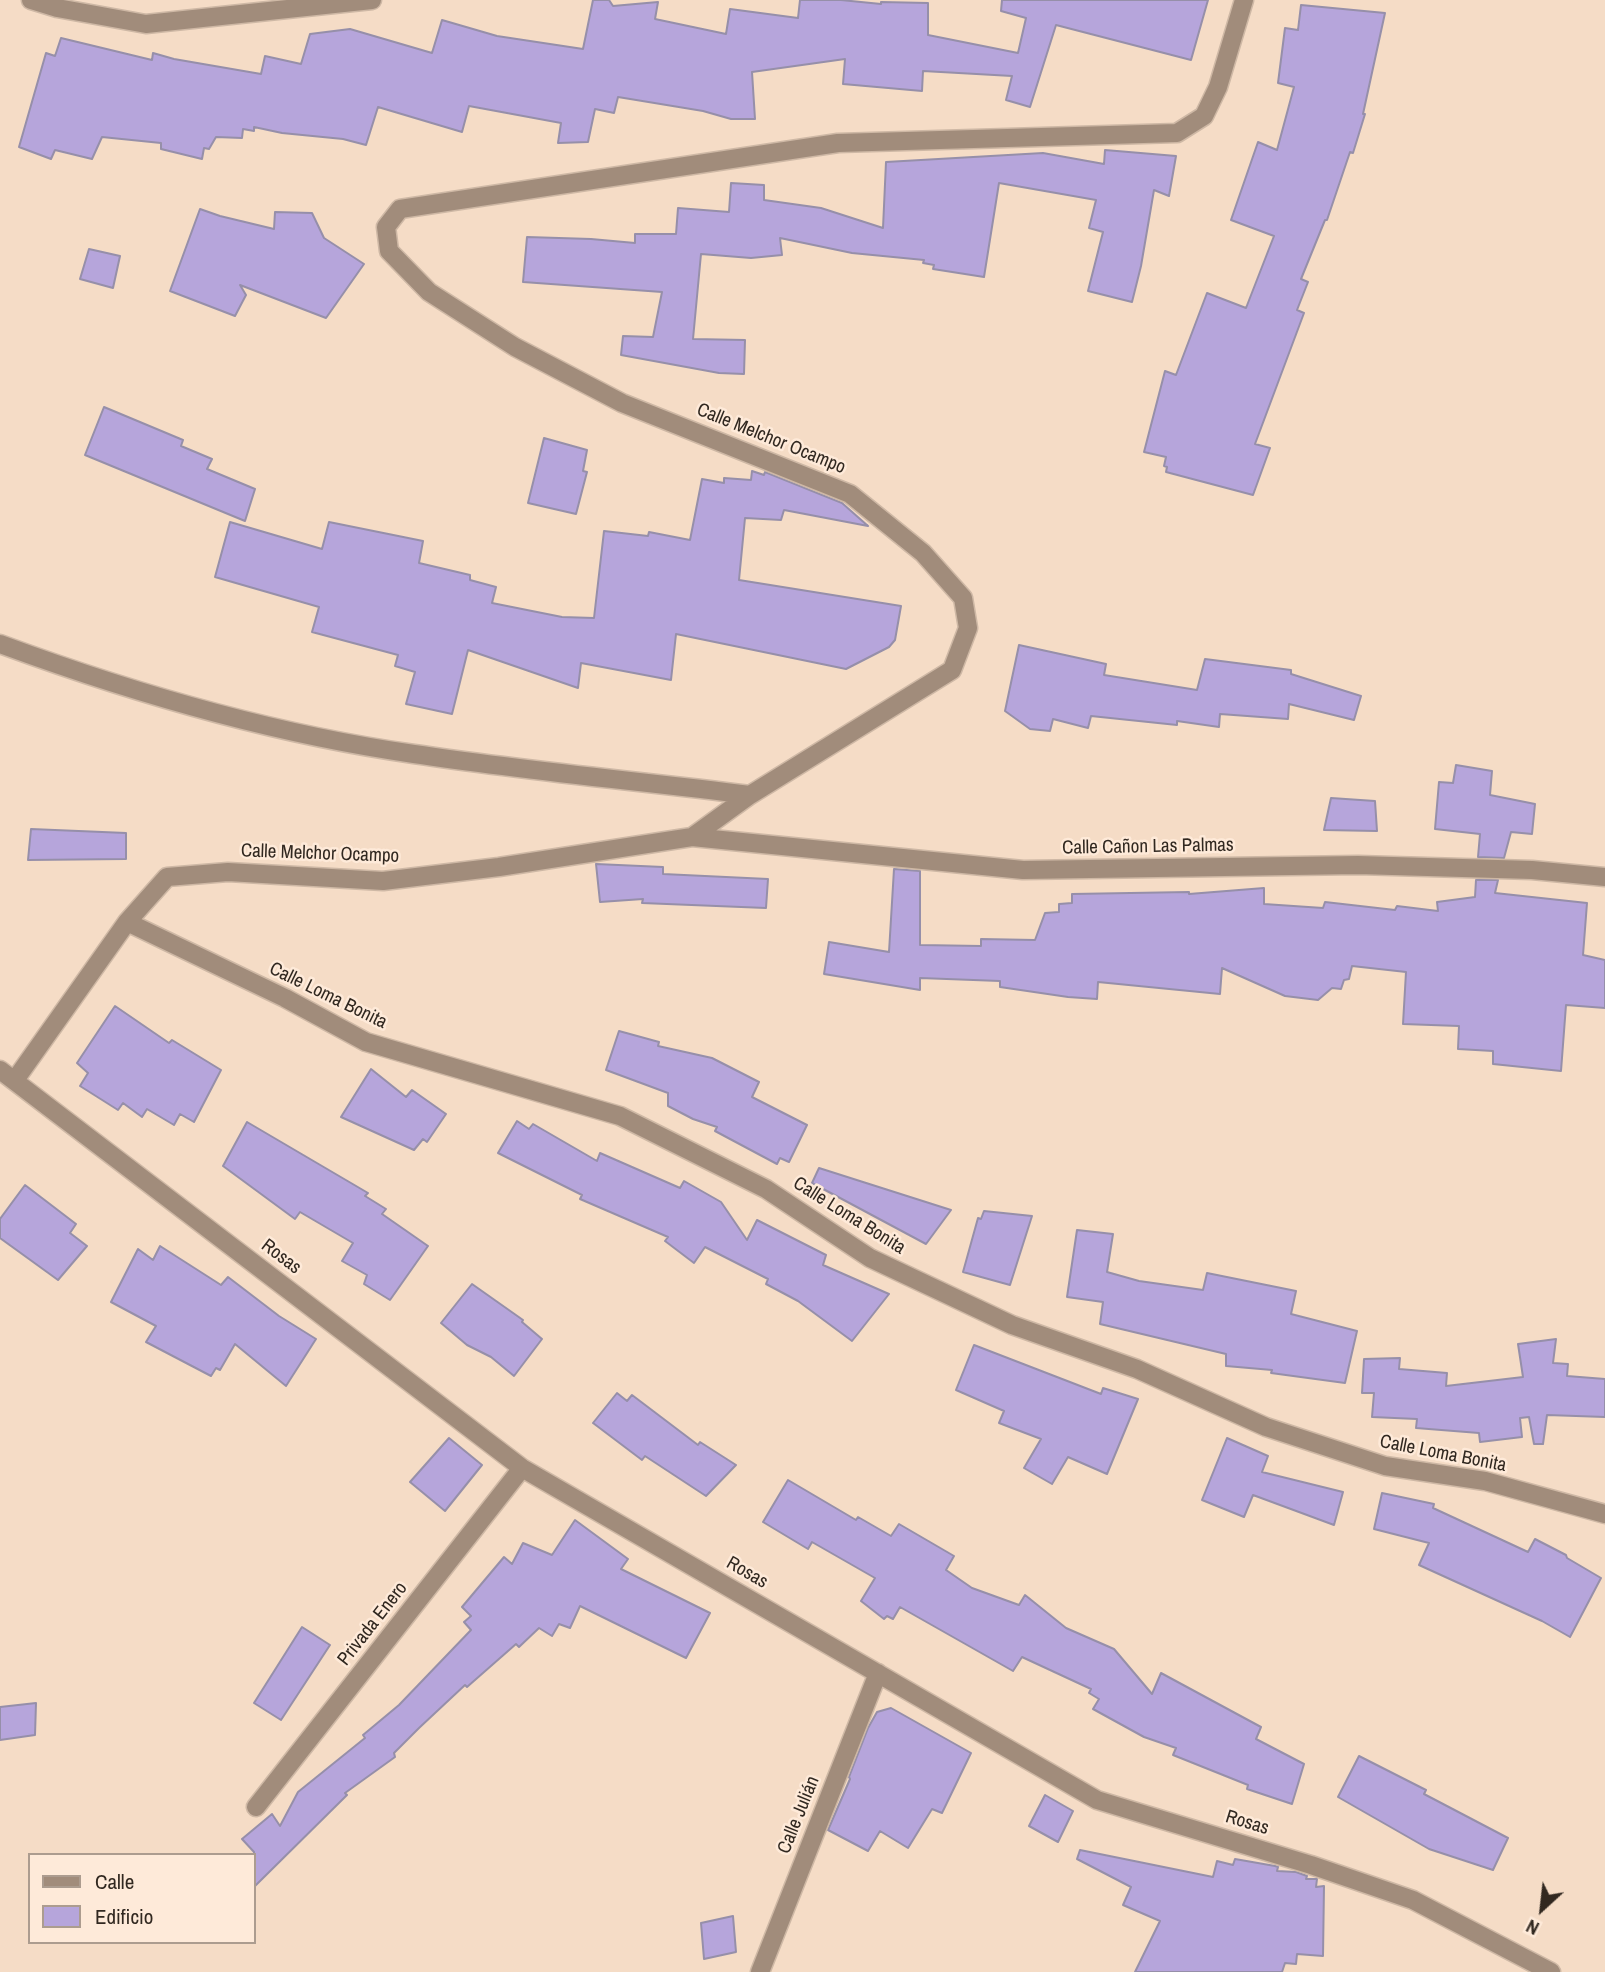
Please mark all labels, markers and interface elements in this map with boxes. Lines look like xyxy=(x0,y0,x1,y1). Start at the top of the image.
street label: Calle Melchor Ocampo xyxy=(693,399,849,479)
street label: Calle Cañon Las Palmas xyxy=(1062,834,1234,860)
street label: Calle Melchor Ocampo xyxy=(240,840,400,868)
street label: Calle Loma Bonita xyxy=(265,958,391,1034)
street label: Calle Loma Bonita xyxy=(789,1172,909,1260)
street label: Rosas xyxy=(257,1235,305,1279)
street label: Calle Loma Bonita xyxy=(1378,1431,1508,1477)
street label: Rosas xyxy=(722,1552,772,1594)
street label: Privada Enero xyxy=(333,1578,413,1670)
street label: Calle Julián xyxy=(773,1773,825,1857)
street label: Rosas xyxy=(1223,1806,1271,1840)
legend xyxy=(28,1853,256,1944)
text: Calle xyxy=(95,1867,134,1896)
north arrow xyxy=(1507,1874,1577,1944)
text: Edificio xyxy=(95,1902,153,1931)
text: N xyxy=(1522,1914,1543,1942)

